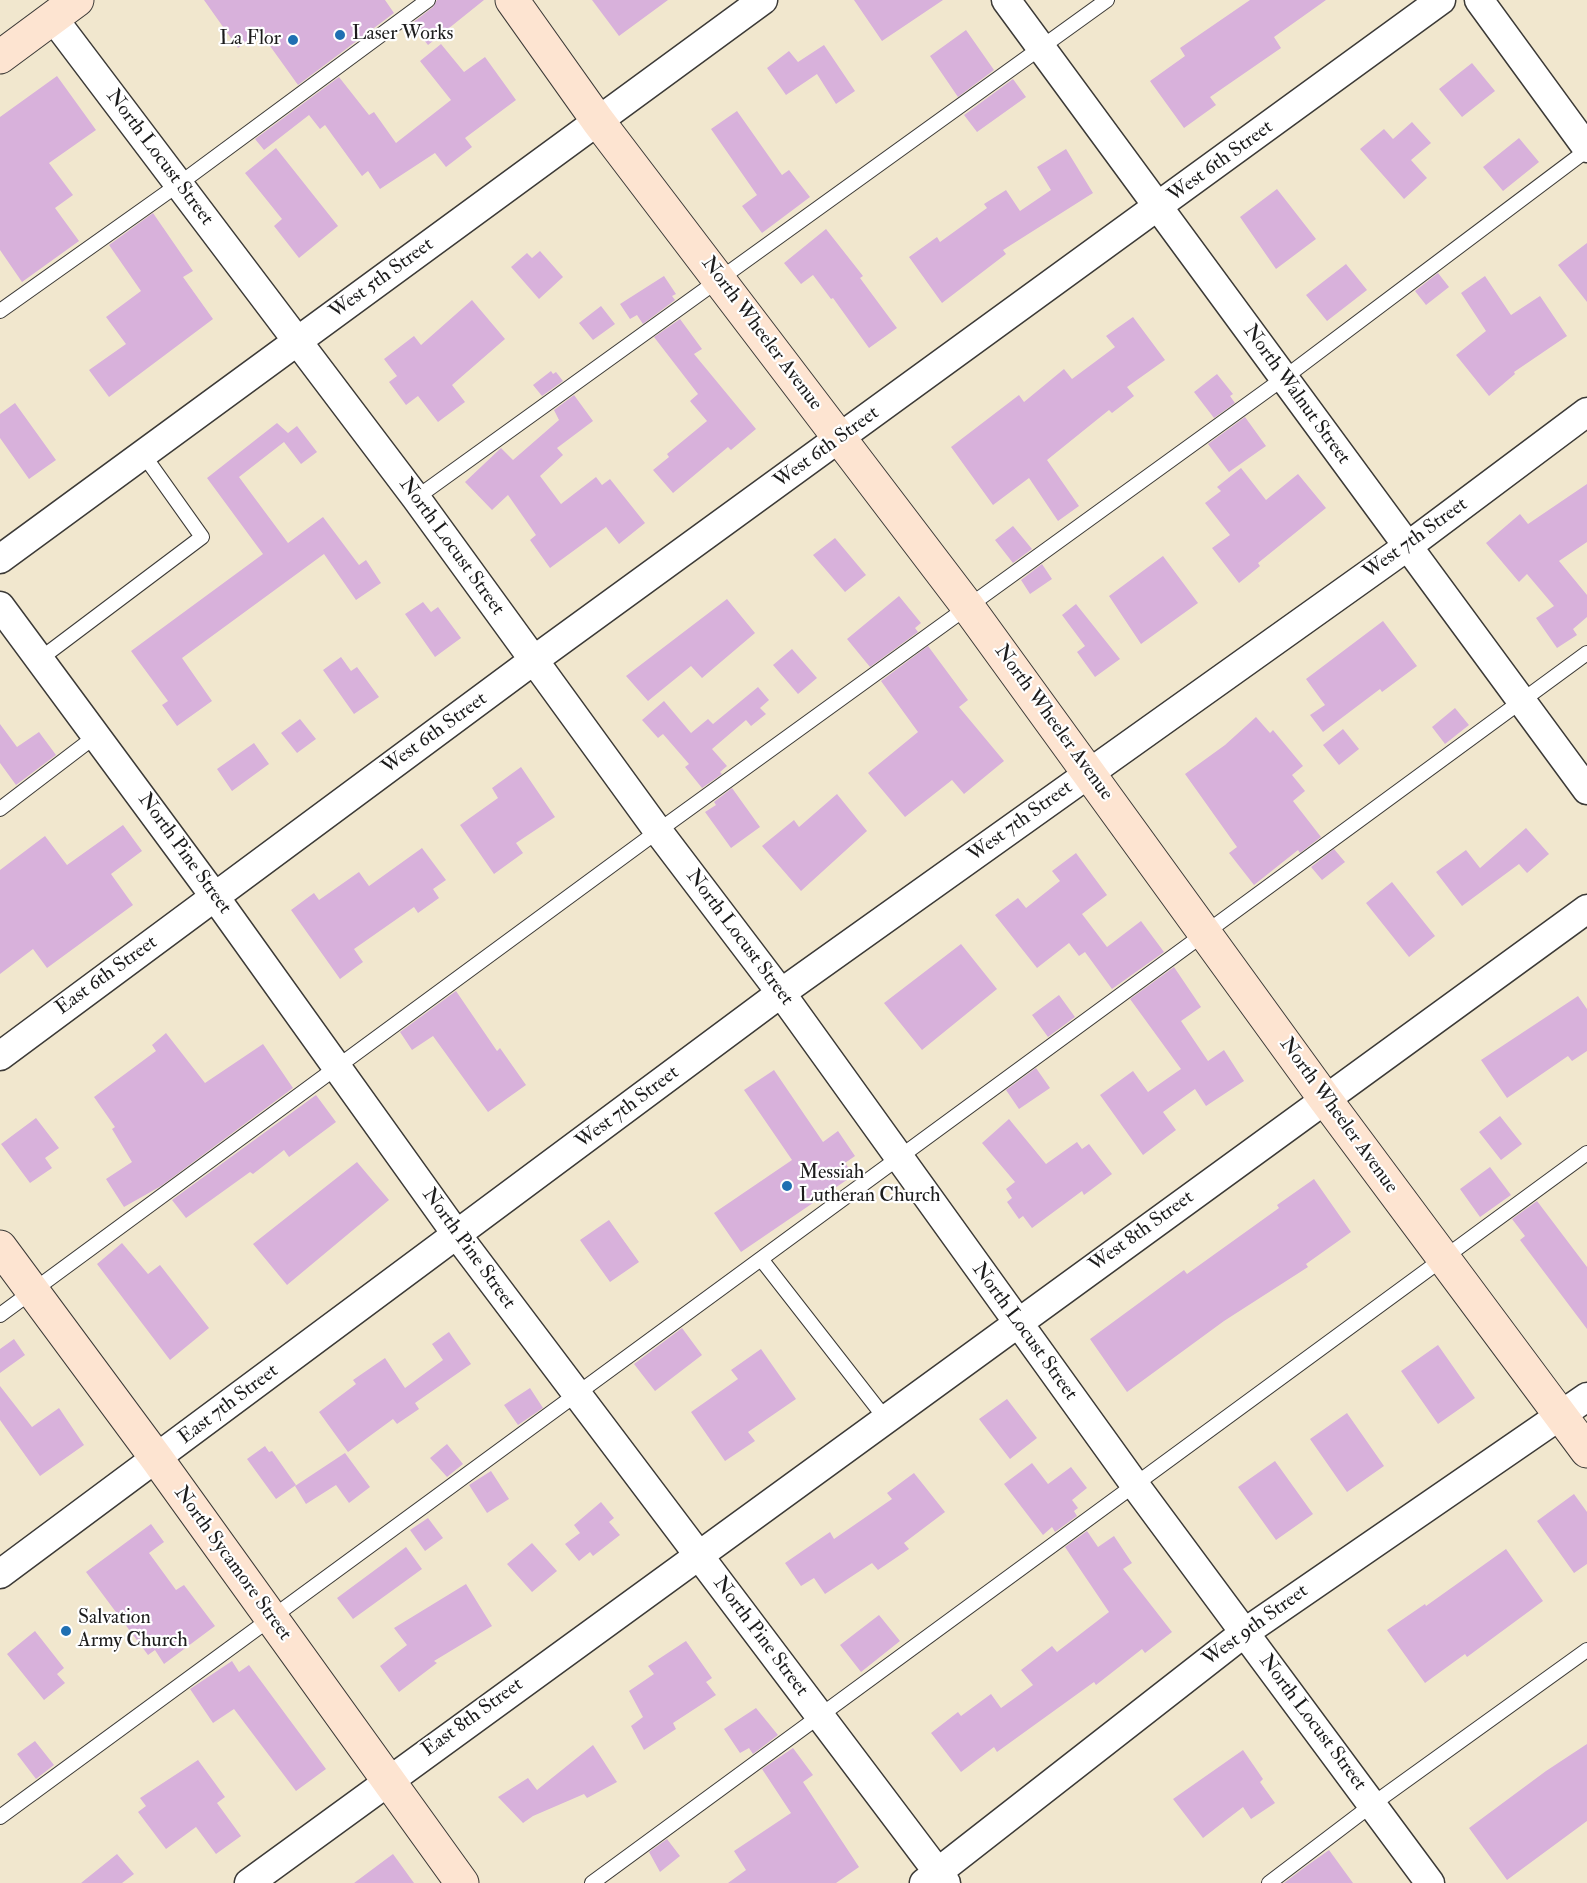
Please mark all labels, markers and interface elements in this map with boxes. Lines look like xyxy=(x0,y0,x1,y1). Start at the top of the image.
place label: Laser Works xyxy=(352,23,453,47)
place label: La Flor xyxy=(219,28,281,52)
marker: Laser Works xyxy=(333,28,347,42)
marker: La Flor xyxy=(286,33,300,47)
street label: North Locust Street xyxy=(100,85,218,231)
street label: West 6th Street xyxy=(1164,116,1278,208)
street label: West 5th Street xyxy=(325,233,439,325)
street label: North Wheeler Avenue xyxy=(695,252,827,416)
street label: North Walnut Street xyxy=(1237,320,1355,470)
street label: West 6th Street xyxy=(770,402,884,494)
street label: North Locust Street xyxy=(393,474,509,620)
street label: West 7th Street xyxy=(1359,493,1473,585)
street label: North Wheeler Avenue xyxy=(988,641,1118,805)
street label: West 6th Street xyxy=(378,688,492,780)
street label: West 7th Street xyxy=(964,776,1078,868)
street label: North Pine Street xyxy=(132,789,236,919)
street label: North Locust Street xyxy=(680,865,798,1011)
street label: East 6th Street xyxy=(52,931,162,1021)
street label: North Wheeler Avenue xyxy=(1273,1034,1403,1198)
street label: West 7th Street xyxy=(572,1061,684,1155)
place label: Messiah Lutheran Church xyxy=(799,1162,941,1209)
marker: Messiah Lutheran Church xyxy=(780,1179,794,1193)
street label: North Pine Street xyxy=(416,1184,520,1314)
street label: West 8th Street xyxy=(1085,1186,1199,1278)
street label: North Locust Street xyxy=(966,1259,1082,1405)
street label: East 7th Street xyxy=(174,1360,284,1450)
street label: North Sycamore Street xyxy=(168,1482,296,1646)
street label: North Pine Street xyxy=(707,1572,813,1702)
street label: West 9th Street xyxy=(1199,1580,1313,1672)
place label: Salvation Army Church xyxy=(78,1607,188,1654)
marker: Salvation Army Church xyxy=(59,1624,73,1638)
street label: North Locust Street xyxy=(1253,1650,1371,1796)
street label: East 8th Street xyxy=(418,1673,528,1763)

